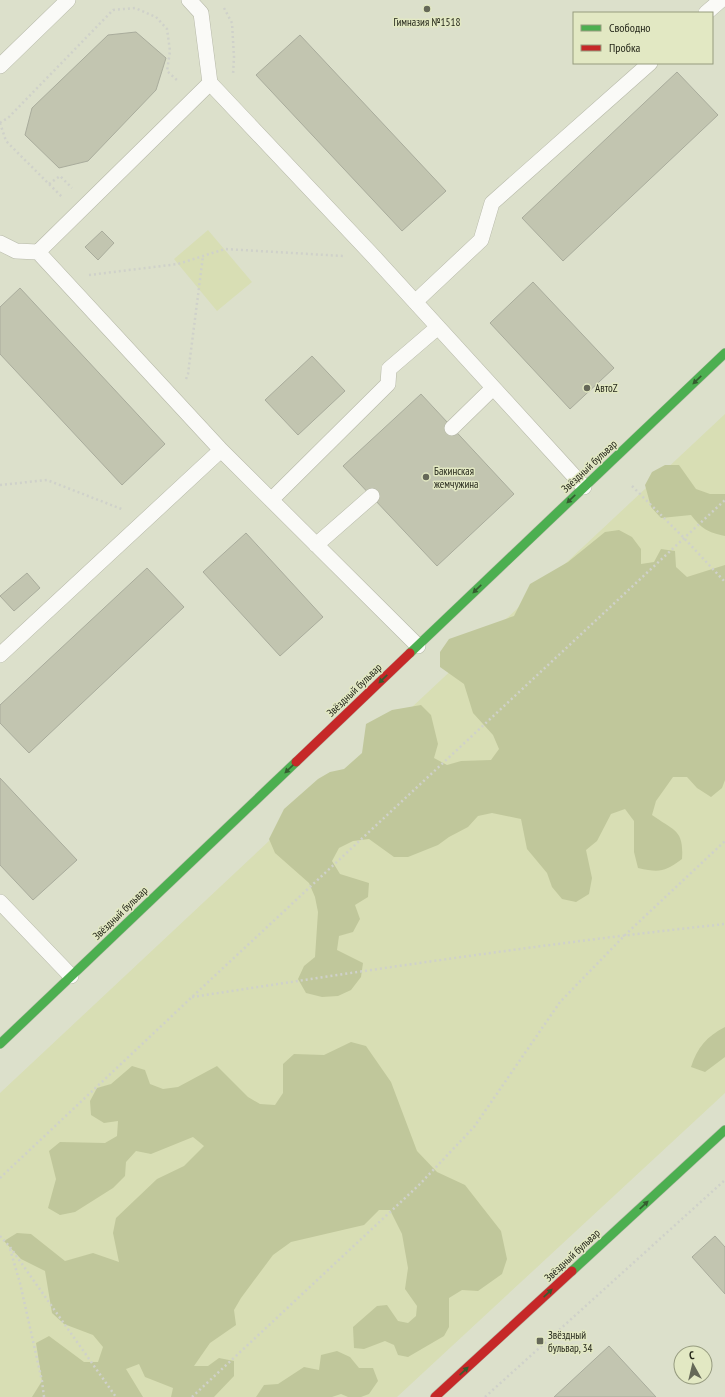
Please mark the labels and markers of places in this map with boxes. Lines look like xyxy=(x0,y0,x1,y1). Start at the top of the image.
marker: Гимназия №1518 xyxy=(422,4,432,14)
place label: Гимназия №1518 xyxy=(394,15,460,29)
place label: АвтоZ xyxy=(595,381,618,395)
marker: АвтоZ xyxy=(582,383,592,393)
place label: Бакинская жемчужина xyxy=(434,464,479,491)
marker: Бакинская жемчужина xyxy=(421,472,431,482)
place label: Звёздный бульвар, 34 xyxy=(548,1328,592,1355)
marker: Звёздный бульвар, 34 xyxy=(535,1336,545,1346)

